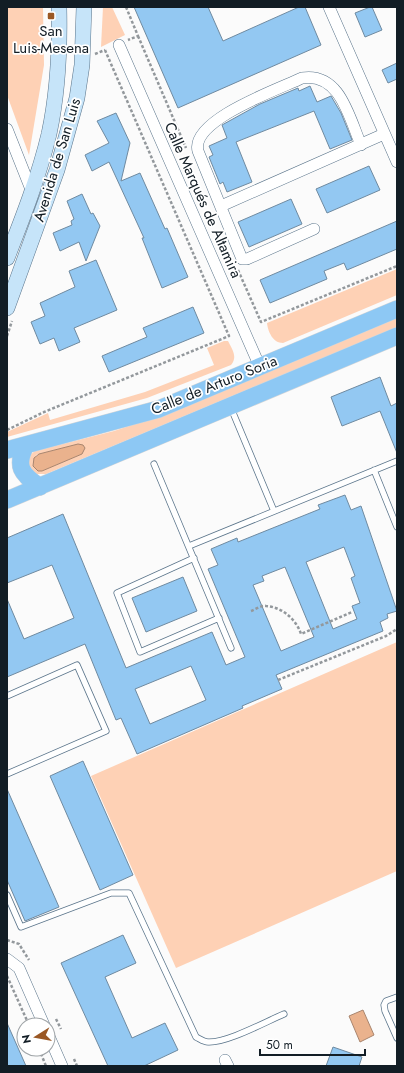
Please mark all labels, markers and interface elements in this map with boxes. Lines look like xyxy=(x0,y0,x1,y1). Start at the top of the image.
marker: San Luis-Mesena xyxy=(46,11,56,21)
place label: San Luis-Mesena xyxy=(13,20,89,59)
street label: Avenida de San Luis xyxy=(28,96,86,224)
street label: Calle Marqués de Altamira xyxy=(159,119,247,281)
street label: Calle de Arturo Soria xyxy=(148,350,280,420)
north arrow xyxy=(16,1017,56,1057)
scale bar xyxy=(260,1031,365,1057)
text: N xyxy=(17,1033,35,1045)
text: 50 m xyxy=(266,1036,293,1054)

